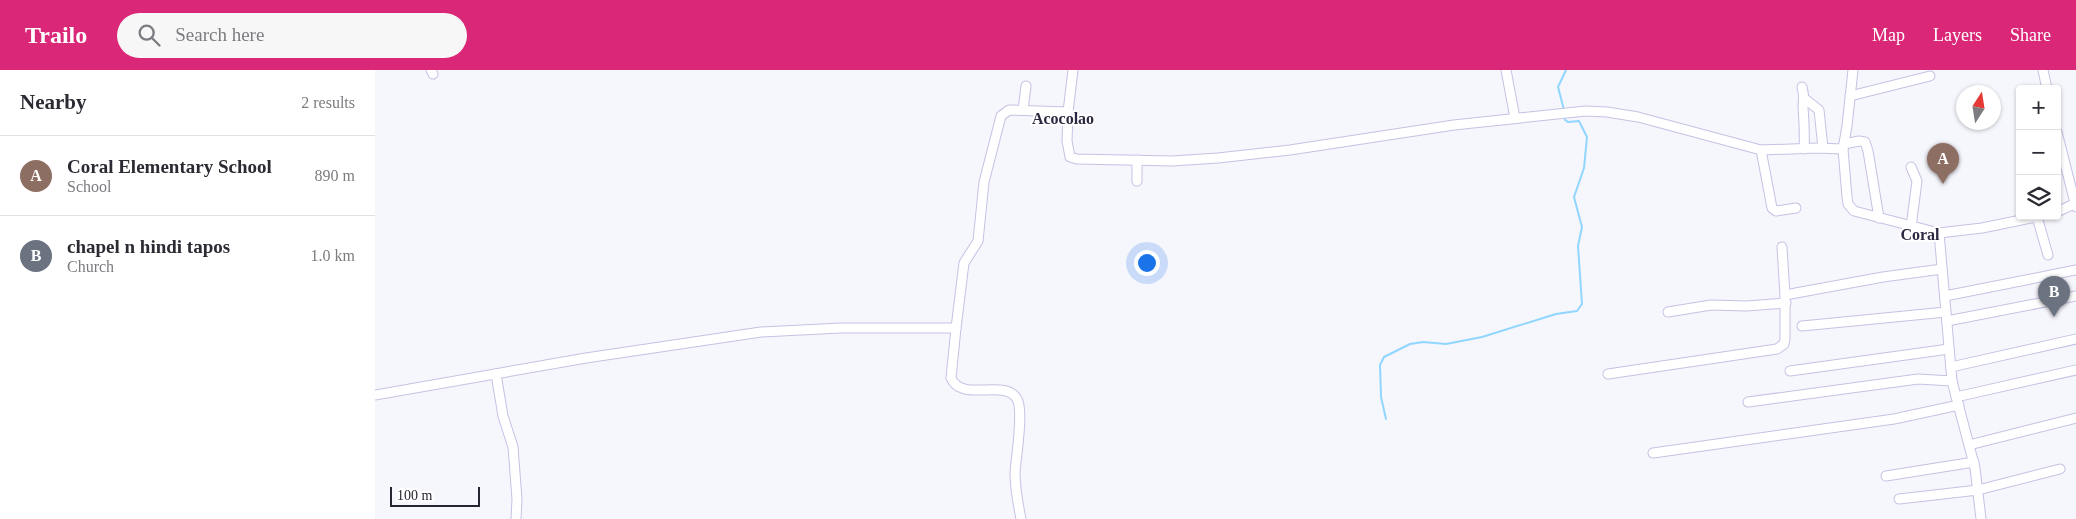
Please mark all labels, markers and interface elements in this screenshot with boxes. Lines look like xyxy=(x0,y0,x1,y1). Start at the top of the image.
search box xyxy=(117,13,467,58)
icon: search xyxy=(135,21,163,49)
text: Trailo xyxy=(25,22,87,48)
text: Search here xyxy=(175,24,264,45)
text: Map xyxy=(1872,25,1905,45)
text: Layers xyxy=(1933,25,1982,45)
text: Share xyxy=(2010,25,2051,45)
north arrow xyxy=(1956,85,2001,130)
map controls xyxy=(2016,85,2061,220)
button: + xyxy=(2016,85,2061,130)
text: Nearby xyxy=(20,90,87,114)
text: 2 results xyxy=(301,94,355,111)
district label: Acocolao xyxy=(1032,110,1094,127)
button: − xyxy=(2016,130,2061,175)
pin: A xyxy=(1927,143,1959,184)
text: Coral Elementary School xyxy=(67,156,272,177)
text: A xyxy=(30,167,42,184)
text: 890 m xyxy=(315,167,355,184)
button: layers xyxy=(2016,175,2061,220)
text: School xyxy=(67,178,111,195)
district label: Coral xyxy=(1900,226,1940,243)
text: chapel n hindi tapos xyxy=(67,236,230,257)
text: B xyxy=(31,247,41,264)
text: 1.0 km xyxy=(311,247,355,264)
your location xyxy=(1134,250,1160,276)
text: Church xyxy=(67,258,114,275)
pin: B xyxy=(2038,276,2070,317)
scale bar xyxy=(390,484,480,507)
text: 100 m xyxy=(397,488,432,503)

